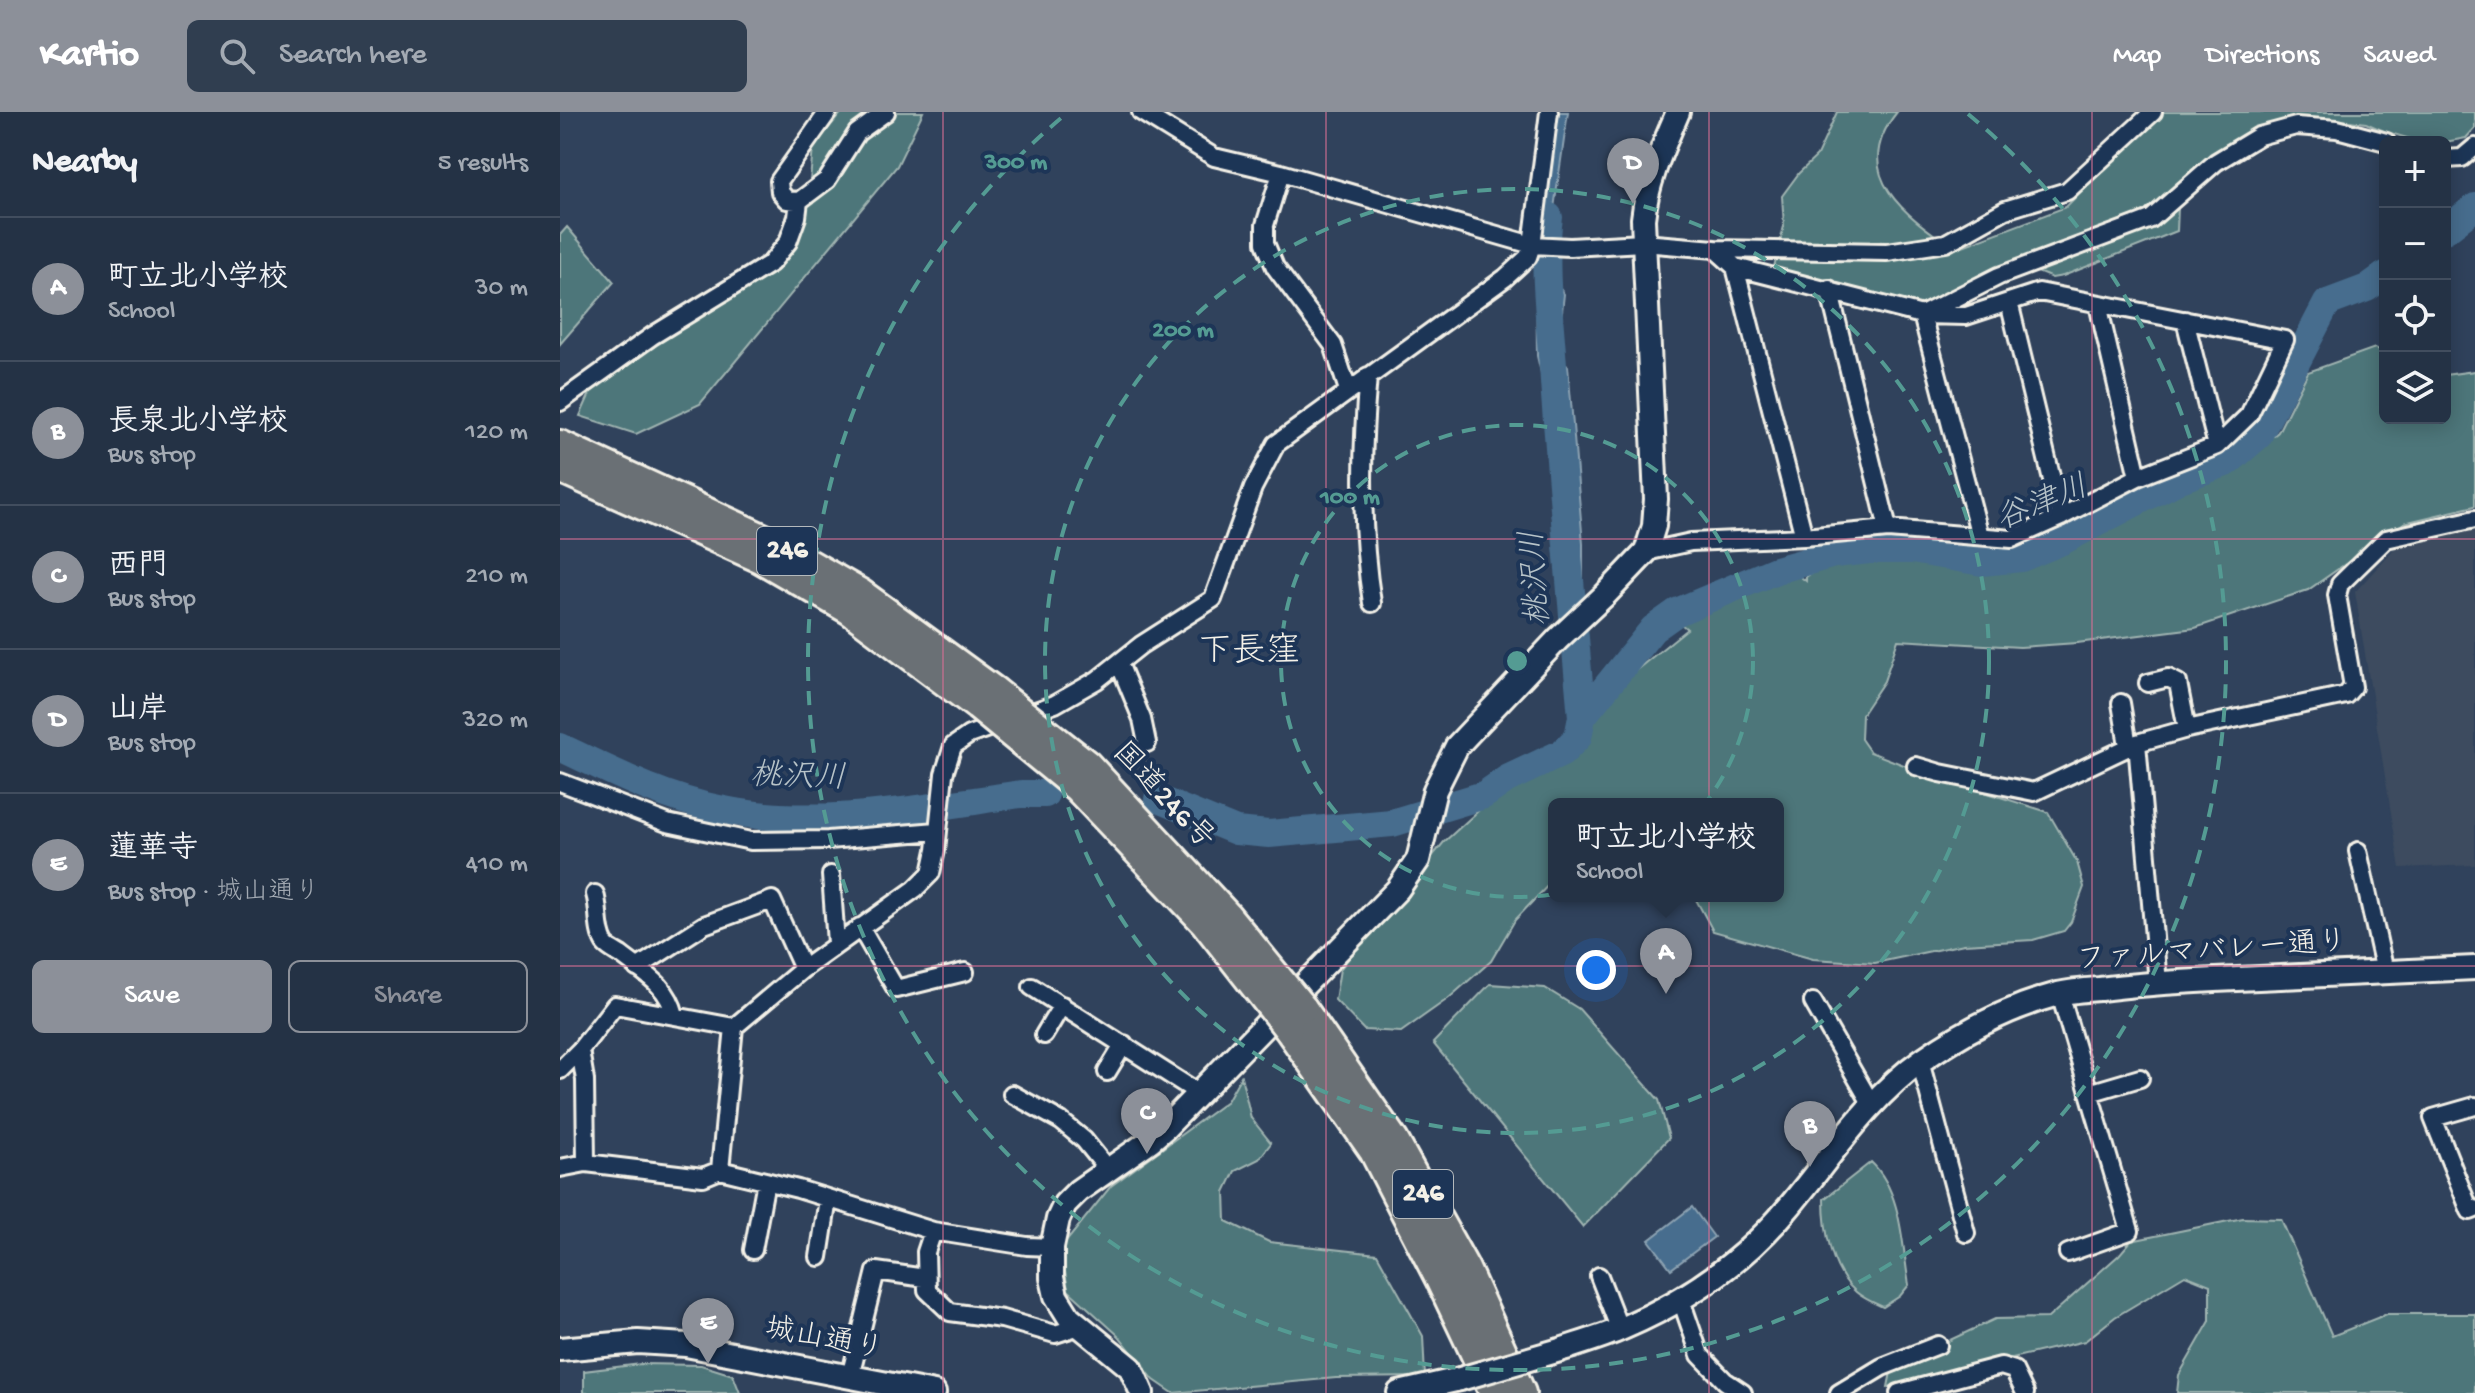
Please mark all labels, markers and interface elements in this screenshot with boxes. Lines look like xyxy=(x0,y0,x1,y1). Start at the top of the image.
search box xyxy=(187,20,747,92)
text: Kartio xyxy=(40,34,139,78)
icon: search xyxy=(215,34,259,78)
text: Search here xyxy=(279,39,427,74)
text: Map xyxy=(2113,40,2161,73)
text: Directions xyxy=(2205,40,2319,73)
text: Saved xyxy=(2363,40,2435,73)
map controls xyxy=(2379,136,2451,424)
button: + xyxy=(2379,136,2451,208)
pin: D xyxy=(1607,138,1659,204)
text: Nearby xyxy=(32,144,137,184)
text: 5 results xyxy=(438,149,528,180)
text: 300 m xyxy=(984,149,1047,178)
button: − xyxy=(2379,208,2451,280)
text: 町立北小学校 xyxy=(108,262,288,297)
text: A xyxy=(50,274,66,305)
text: 30 m xyxy=(475,274,528,305)
button: locate xyxy=(2379,280,2451,352)
text: School xyxy=(108,297,176,328)
text: 200 m xyxy=(1152,317,1214,346)
button: layers xyxy=(2379,352,2451,424)
text: 長泉北小学校 xyxy=(108,406,288,441)
text: B xyxy=(51,418,65,449)
text: 120 m xyxy=(465,418,528,449)
text: Bus stop xyxy=(108,441,196,472)
water label: 谷津川 xyxy=(1991,468,2095,541)
text: 100 m xyxy=(1319,484,1380,513)
road number: 246 xyxy=(757,527,817,575)
water label: 桃沢川 xyxy=(1516,529,1560,627)
text: 西門 xyxy=(108,550,168,585)
text: C xyxy=(51,562,65,593)
text: 210 m xyxy=(465,562,528,593)
text: Bus stop xyxy=(108,585,196,616)
district label: 下長窪 xyxy=(1198,632,1300,674)
centre of rings xyxy=(1503,647,1531,675)
text: 山岸 xyxy=(108,694,168,729)
text: D xyxy=(50,706,66,737)
text: 320 m xyxy=(462,706,528,737)
text: Bus stop xyxy=(108,729,196,760)
street label: 国道246号 xyxy=(1103,735,1221,858)
water label: 桃沢川 xyxy=(749,758,847,800)
popup xyxy=(1548,798,1784,902)
text: 町立北小学校 xyxy=(1576,823,1756,858)
text: 蓮華寺 xyxy=(108,833,198,868)
text: E xyxy=(50,850,66,881)
text: 410 m xyxy=(466,850,528,881)
text: School xyxy=(1576,858,1644,889)
text: Bus stop · 城山通り xyxy=(108,878,320,909)
street label: ファルマバレー通り xyxy=(2075,926,2349,980)
pin: A xyxy=(1640,928,1692,994)
your location xyxy=(1576,950,1616,990)
button: Save xyxy=(32,960,272,1033)
button: Share xyxy=(288,960,528,1033)
pin: C xyxy=(1121,1088,1173,1154)
pin: B xyxy=(1784,1101,1836,1167)
road number: 246 xyxy=(1393,1170,1453,1218)
pin: E xyxy=(682,1298,734,1364)
street label: 城山通り xyxy=(762,1311,886,1370)

